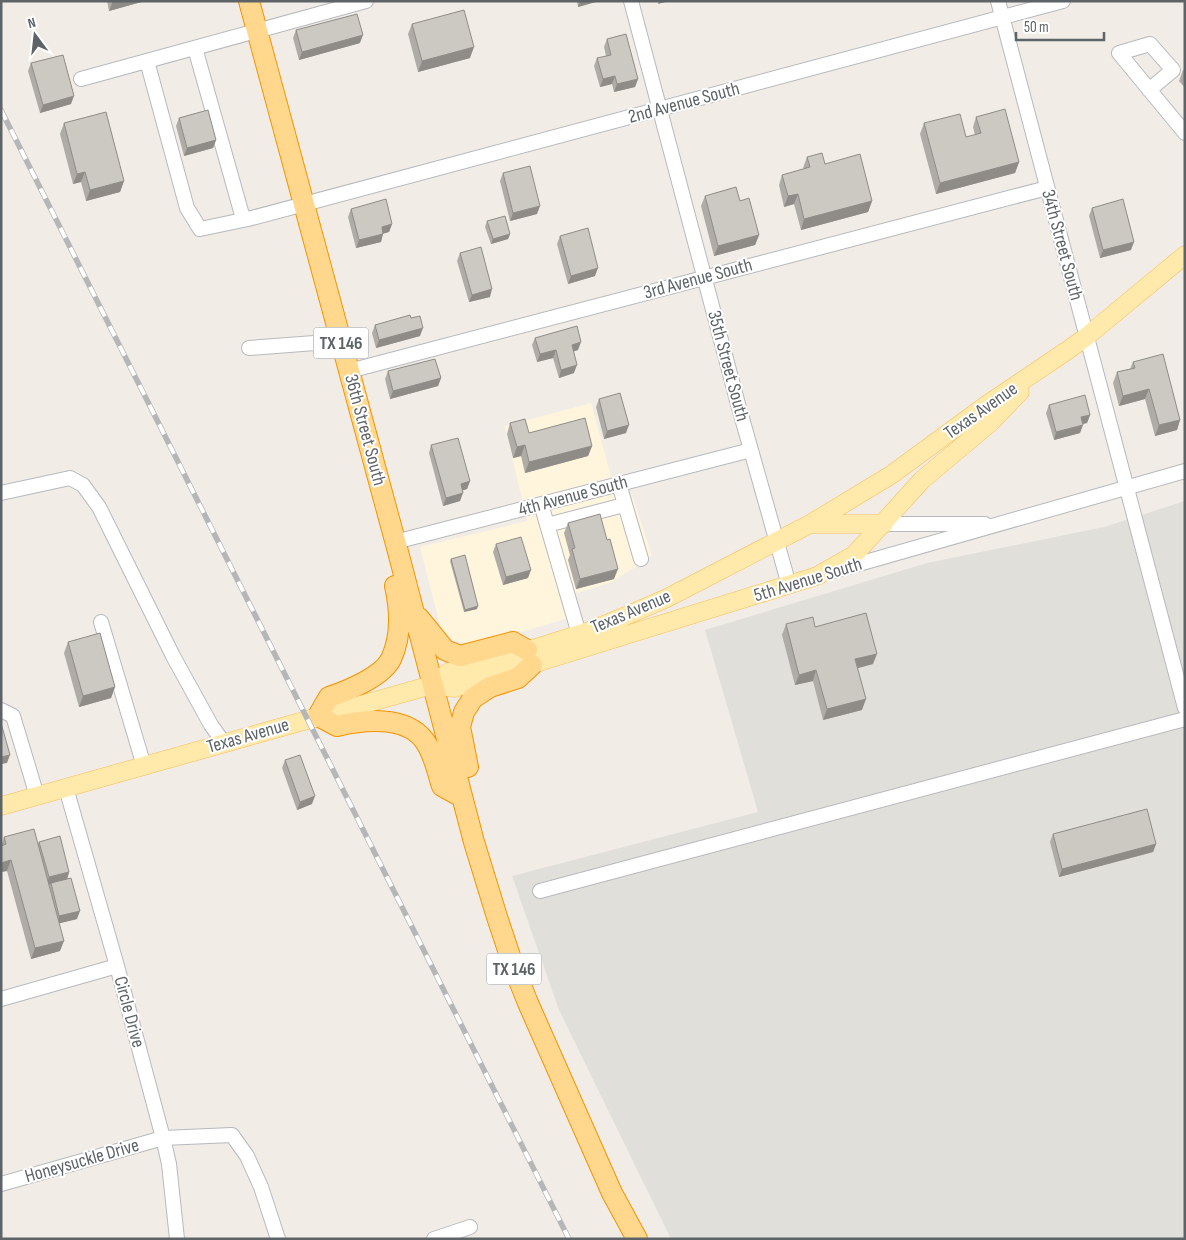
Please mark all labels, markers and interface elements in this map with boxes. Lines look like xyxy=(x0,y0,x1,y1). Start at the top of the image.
north arrow xyxy=(10,10,60,60)
scale bar xyxy=(1016,10,1104,42)
text: N xyxy=(26,14,38,32)
text: 50 m xyxy=(1024,18,1049,37)
street label: 2nd Avenue South xyxy=(626,77,742,129)
street label: 34th Street South xyxy=(1036,187,1088,303)
street label: 3rd Avenue South xyxy=(641,253,755,305)
street label: 35th Street South xyxy=(702,308,754,424)
road number: TX 146 xyxy=(314,328,368,358)
street label: 36th Street South xyxy=(339,372,391,488)
street label: Texas Avenue xyxy=(940,377,1022,445)
street label: 4th Avenue South xyxy=(516,470,630,522)
street label: 5th Avenue South xyxy=(751,553,865,607)
street label: Texas Avenue xyxy=(588,585,674,639)
street label: Texas Avenue xyxy=(204,713,292,759)
road number: TX 146 xyxy=(486,954,542,984)
street label: Circle Drive xyxy=(108,974,150,1050)
street label: Honeysuckle Drive xyxy=(22,1134,142,1188)

